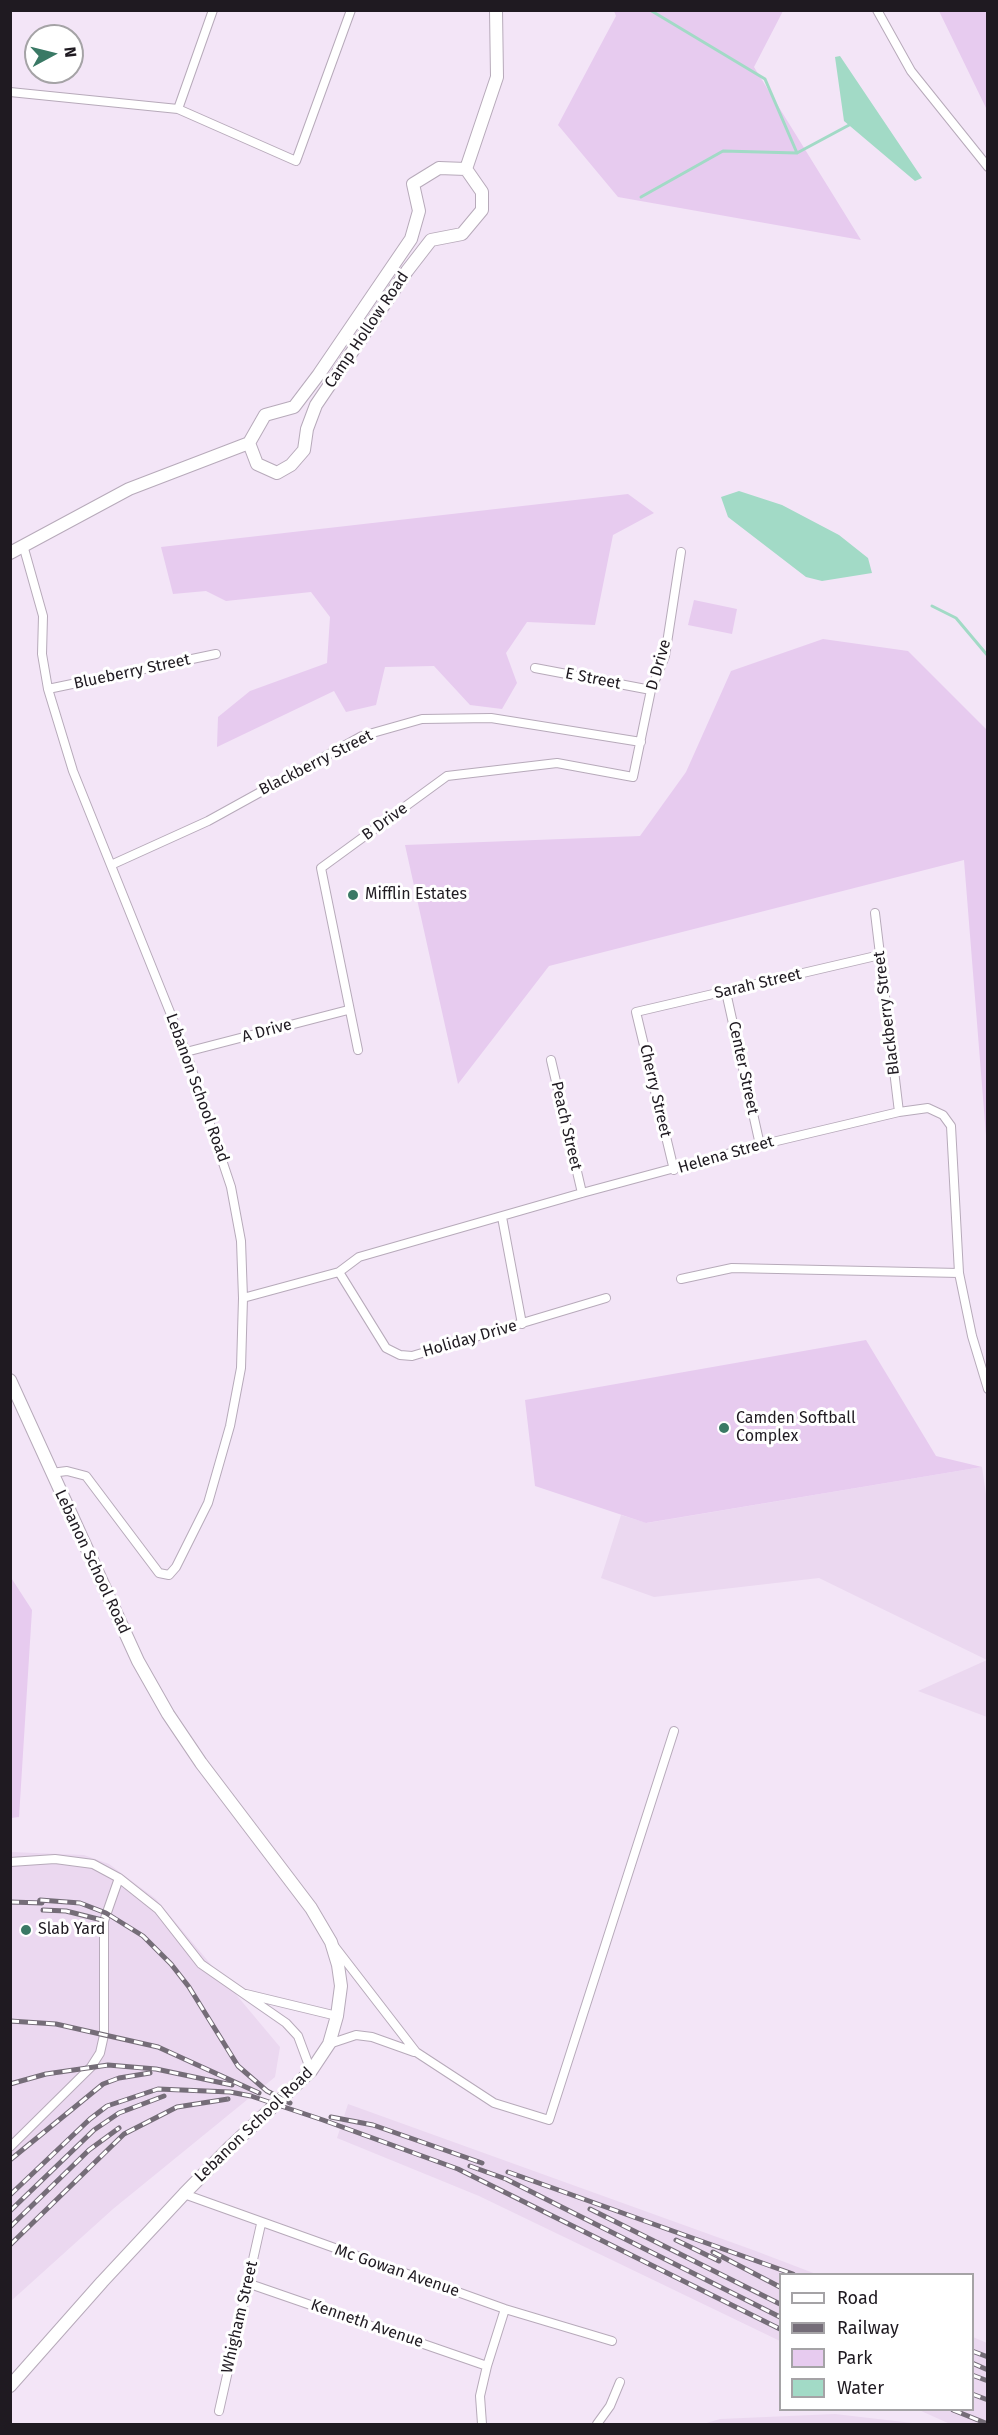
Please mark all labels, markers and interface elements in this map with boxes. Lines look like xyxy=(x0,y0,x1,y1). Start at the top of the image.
north arrow xyxy=(24,24,84,84)
text: N xyxy=(60,46,80,58)
street label: Camp Hollow Road xyxy=(321,268,413,392)
street label: D Drive xyxy=(643,637,675,693)
street label: Blueberry Street xyxy=(72,650,192,694)
street label: E Street xyxy=(564,664,622,694)
street label: Blackberry Street xyxy=(256,726,376,800)
street label: B Drive xyxy=(359,799,411,845)
place label: Mifflin Estates xyxy=(365,885,467,905)
marker: Mifflin Estates xyxy=(346,888,360,902)
street label: Blackberry Street xyxy=(870,950,904,1076)
street label: Sarah Street xyxy=(713,965,803,1003)
street label: Lebanon School Road xyxy=(161,1011,233,1165)
street label: A Drive xyxy=(240,1015,294,1047)
street label: Center Street xyxy=(724,1020,762,1116)
street label: Cherry Street xyxy=(635,1043,675,1139)
street label: Peach Street xyxy=(546,1080,586,1172)
street label: Helena Street xyxy=(676,1132,776,1178)
street label: Holiday Drive xyxy=(421,1316,519,1362)
place label: Camden Softball Complex xyxy=(736,1409,856,1447)
marker: Camden Softball Complex xyxy=(717,1421,731,1435)
street label: Lebanon School Road xyxy=(50,1487,134,1637)
place label: Slab Yard xyxy=(38,1920,105,1940)
marker: Slab Yard xyxy=(19,1923,33,1937)
street label: Lebanon School Road xyxy=(191,2064,317,2186)
street label: Mc Gowan Avenue xyxy=(332,2241,462,2301)
street label: Whigham Street xyxy=(218,2259,262,2375)
legend xyxy=(779,2273,974,2411)
text: Road xyxy=(837,2287,879,2309)
street label: Kenneth Avenue xyxy=(308,2296,426,2352)
text: Railway xyxy=(837,2317,899,2339)
text: Park xyxy=(837,2347,872,2369)
text: Water xyxy=(837,2377,884,2399)

